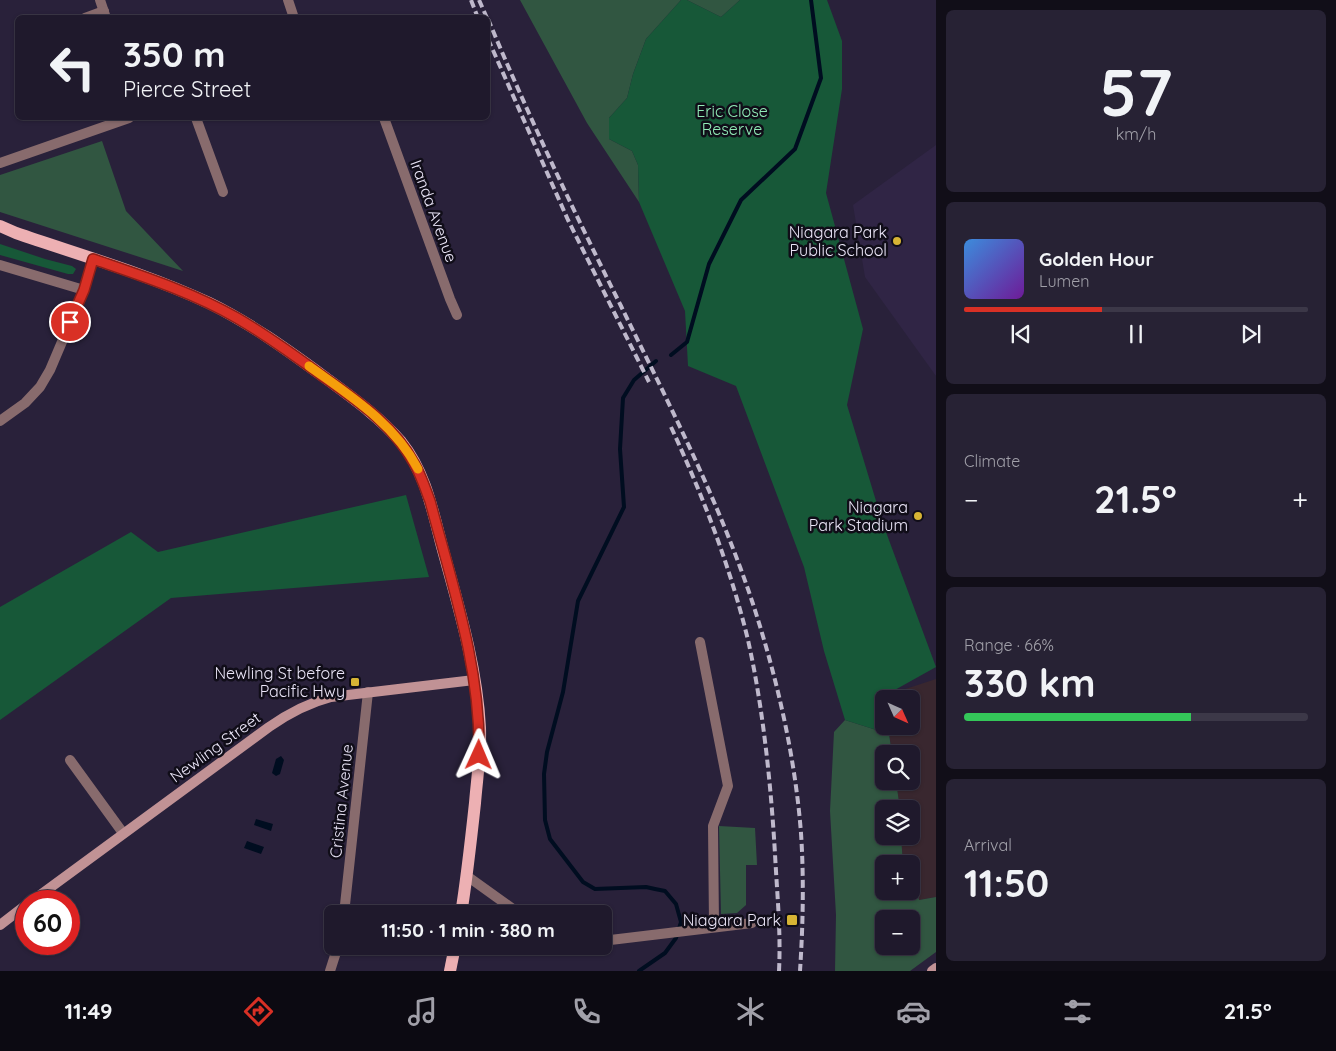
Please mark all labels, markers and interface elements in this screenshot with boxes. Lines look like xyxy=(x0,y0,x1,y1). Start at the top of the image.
text: 350 m xyxy=(123,32,226,76)
icon: left xyxy=(40,35,105,100)
text: 57 xyxy=(1099,51,1173,132)
text: Pierce Street xyxy=(123,75,251,103)
park label: Eric Close Reserve xyxy=(696,101,768,139)
text: km/h xyxy=(1116,124,1156,144)
street label: Iranda Avenue xyxy=(406,157,462,265)
place label: Niagara Park Public School xyxy=(789,222,887,260)
marker: Niagara Park Public School xyxy=(891,235,903,247)
text: Golden Hour xyxy=(1039,247,1154,271)
text: Lumen xyxy=(1039,271,1090,291)
pin xyxy=(49,301,91,343)
icon: arrive xyxy=(56,308,84,336)
icon: previous xyxy=(1007,320,1035,348)
icon: pause xyxy=(1122,320,1150,348)
icon: next xyxy=(1237,320,1265,348)
text: Climate xyxy=(964,451,1020,471)
text: 21.5° xyxy=(1094,475,1177,523)
text: − xyxy=(964,482,979,517)
text: + xyxy=(1292,482,1308,517)
place label: Niagara Park Stadium xyxy=(809,497,908,535)
marker: Niagara Park Stadium xyxy=(912,510,924,522)
text: Range · 66% xyxy=(964,635,1054,655)
text: 330 km xyxy=(964,659,1095,707)
place label: Newling St before Pacific Hwy xyxy=(214,663,345,701)
marker: Newling St before Pacific Hwy xyxy=(349,676,361,688)
north arrow xyxy=(875,690,920,735)
map controls xyxy=(875,690,920,955)
street label: Newling Street xyxy=(166,707,264,787)
position arrow xyxy=(452,728,504,780)
street label: Cristina Avenue xyxy=(325,743,357,859)
button: search xyxy=(875,745,920,790)
button: layers xyxy=(875,800,920,845)
text: Arrival xyxy=(964,835,1012,855)
button: + xyxy=(875,855,920,900)
text: 11:50 xyxy=(964,859,1049,907)
speed limit sign: 60 xyxy=(15,890,80,955)
place label: Niagara Park xyxy=(683,910,781,930)
button: − xyxy=(875,910,920,955)
marker: Niagara Park xyxy=(785,913,799,927)
text: 11:50 · 1 min · 380 m xyxy=(381,918,555,942)
icon: directions xyxy=(241,994,276,1029)
icon: music xyxy=(405,994,440,1029)
icon: phone xyxy=(569,994,604,1029)
icon: climate xyxy=(733,994,768,1029)
icon: car xyxy=(896,994,931,1029)
icon: filters xyxy=(1060,994,1095,1029)
text: 11:49 xyxy=(64,997,113,1025)
text: 21.5° xyxy=(1224,997,1272,1025)

